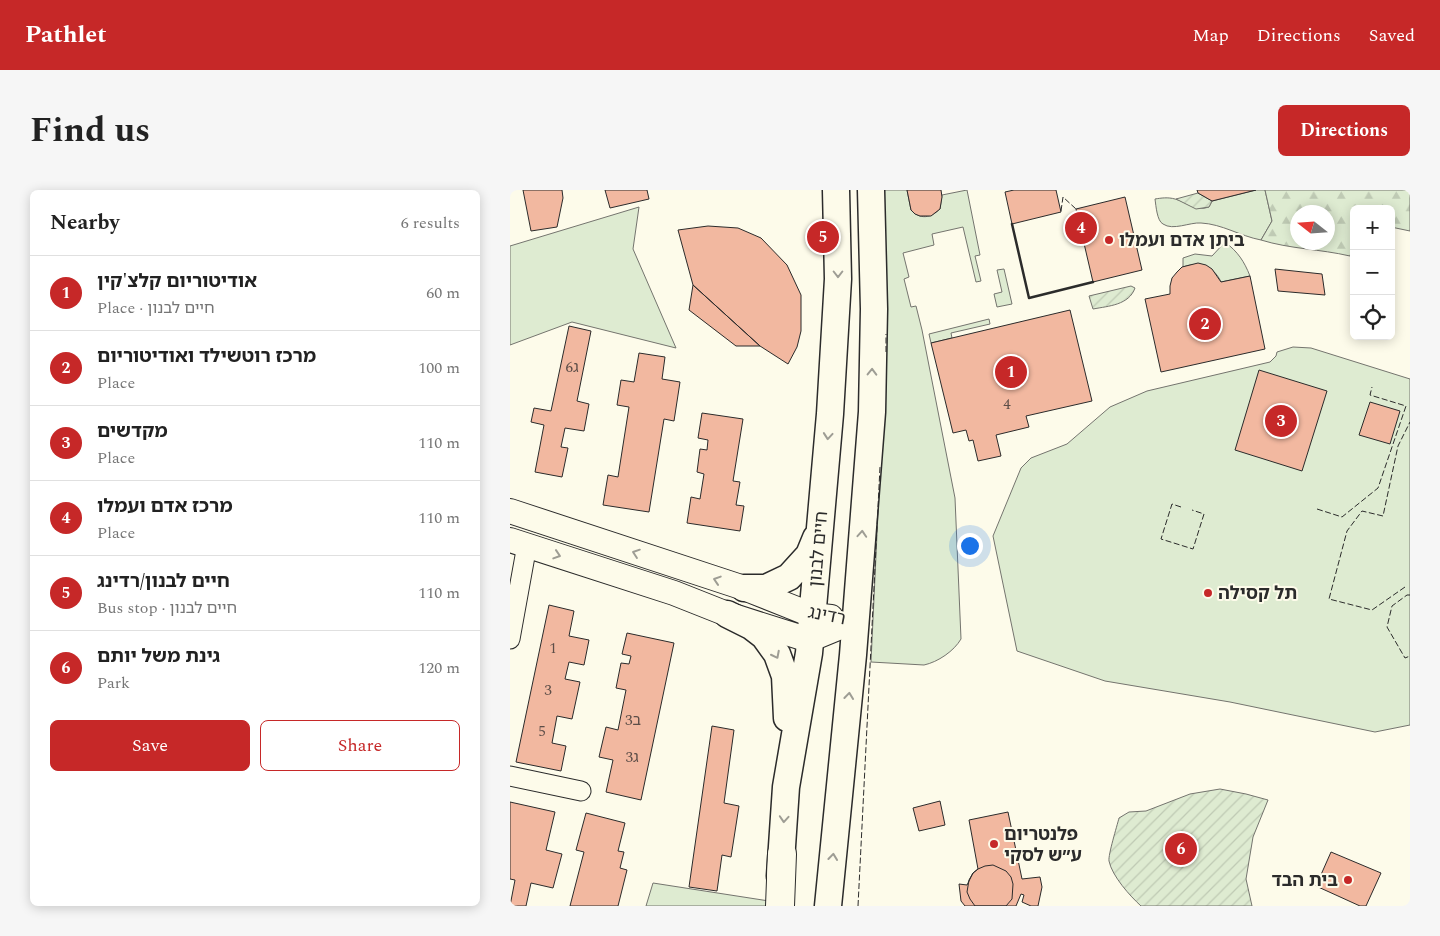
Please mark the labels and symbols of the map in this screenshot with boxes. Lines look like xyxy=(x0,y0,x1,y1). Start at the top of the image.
north arrow xyxy=(1290,205,1335,250)
pin: 4 xyxy=(1065,209,1097,247)
pin: 5 xyxy=(807,218,839,256)
place label: ביתן אדם ועמלו xyxy=(1119,227,1245,254)
marker: ביתן אדם ועמלו xyxy=(1103,234,1115,246)
one-way arrow xyxy=(833,270,843,278)
pin: 2 xyxy=(1189,305,1221,343)
pin: 1 xyxy=(995,353,1027,391)
house number: 6ג xyxy=(565,356,579,379)
one-way arrow xyxy=(867,367,878,375)
house number: 4 xyxy=(1003,393,1011,416)
pin: 3 xyxy=(1265,402,1297,440)
one-way arrow xyxy=(823,432,834,440)
street label: חיים לבנון xyxy=(802,510,835,588)
one-way arrow xyxy=(856,530,867,538)
your location xyxy=(957,533,983,559)
one-way arrow xyxy=(552,549,560,559)
one-way arrow xyxy=(632,549,641,559)
one-way arrow xyxy=(714,575,722,585)
place label: תל קסילה xyxy=(1218,580,1297,607)
marker: תל קסילה xyxy=(1202,587,1214,599)
street label: רדינג xyxy=(806,599,848,632)
house number: 1 xyxy=(549,637,557,660)
one-way arrow xyxy=(770,650,780,659)
house number: 3 xyxy=(544,679,552,702)
one-way arrow xyxy=(843,691,854,699)
house number: 3ב xyxy=(625,709,641,732)
house number: 5 xyxy=(538,720,546,743)
house number: 3ג xyxy=(625,746,639,769)
one-way arrow xyxy=(779,815,790,823)
place label: פלנטריום ע״ש לסקי xyxy=(1004,821,1082,869)
pin: 6 xyxy=(1165,830,1197,868)
marker: פלנטריום ע״ש לסקי xyxy=(988,838,1000,850)
one-way arrow xyxy=(827,853,838,861)
place label: בית הבד xyxy=(1271,867,1338,894)
marker: בית הבד xyxy=(1342,874,1354,886)

